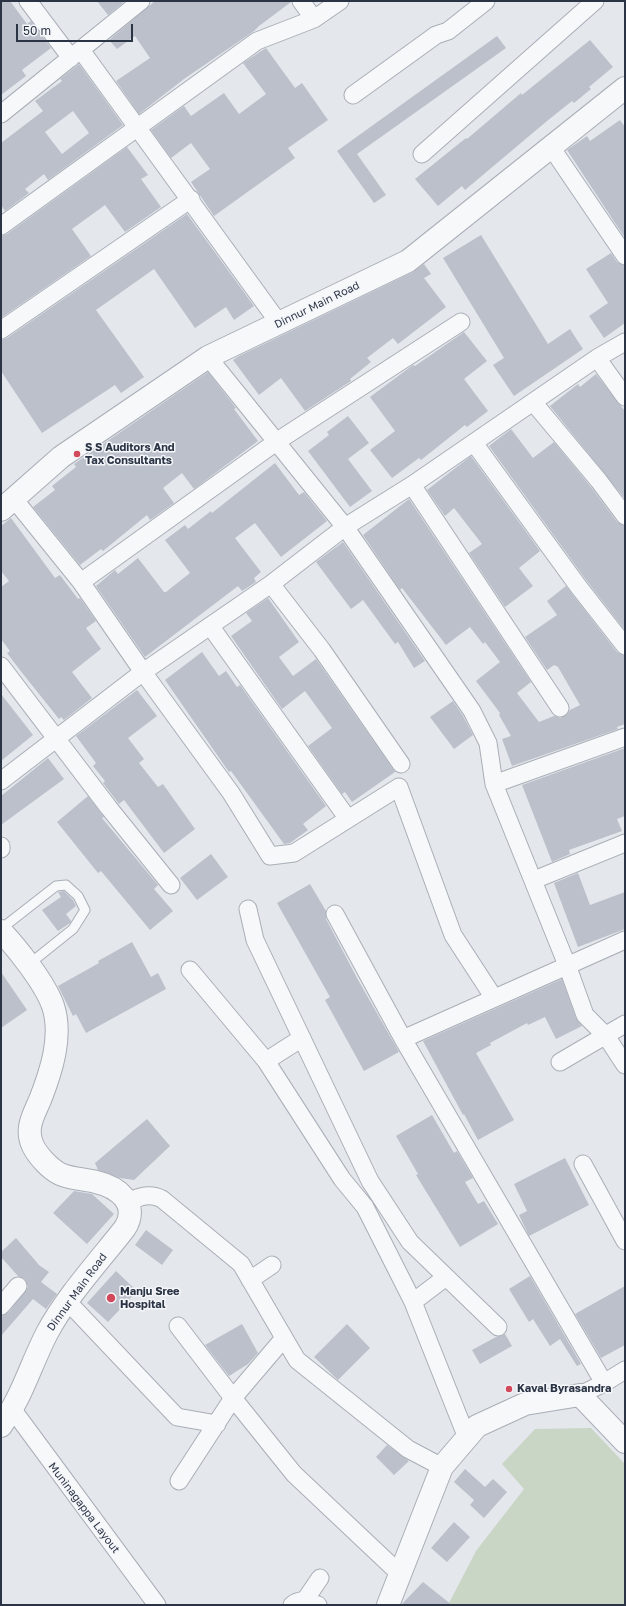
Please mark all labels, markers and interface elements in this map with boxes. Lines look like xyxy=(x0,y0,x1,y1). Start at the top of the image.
scale bar xyxy=(18,16,135,42)
text: 50 m xyxy=(23,23,51,38)
street label: Dinnur Main Road xyxy=(272,279,362,331)
place label: S S Auditors And Tax Consultants xyxy=(85,441,175,467)
marker: S S Auditors And Tax Consultants xyxy=(72,449,82,459)
street label: Dinnur Main Road xyxy=(44,1251,110,1333)
place label: Manju Sree Hospital xyxy=(120,1285,180,1311)
marker: Manju Sree Hospital xyxy=(105,1292,117,1304)
place label: Kaval Byrasandra xyxy=(517,1382,611,1396)
marker: Kaval Byrasandra xyxy=(504,1384,514,1394)
street label: Muninagappa Layout xyxy=(46,1460,122,1556)

